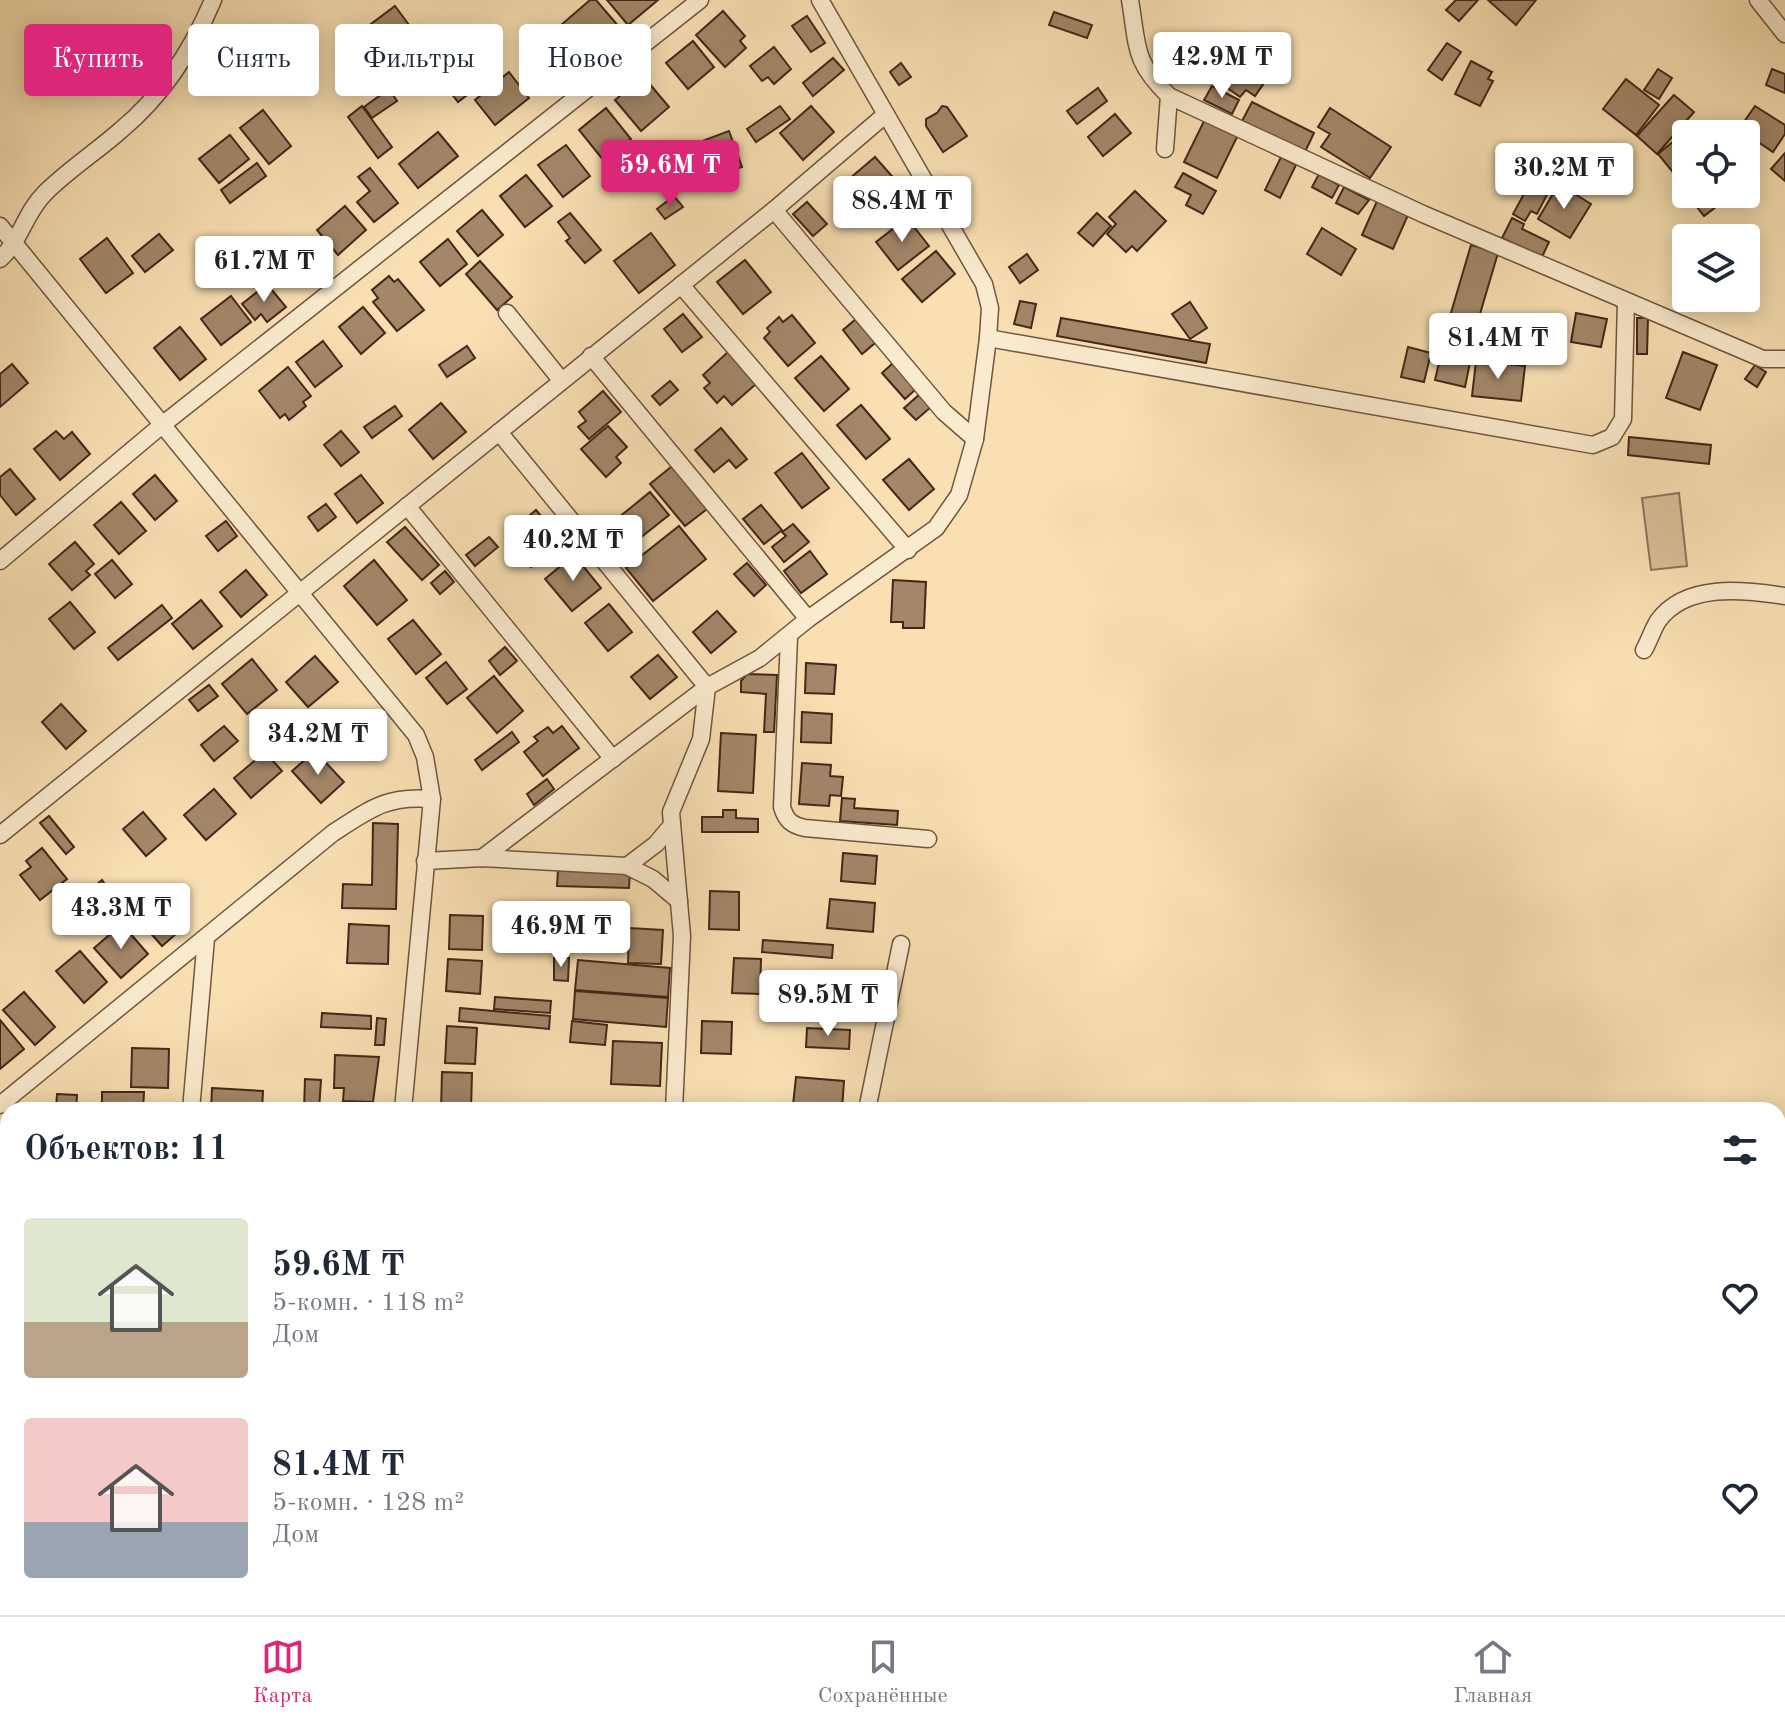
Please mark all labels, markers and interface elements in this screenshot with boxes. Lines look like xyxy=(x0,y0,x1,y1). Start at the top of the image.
chip: Купить xyxy=(24,24,172,96)
chip: Снять xyxy=(188,24,319,96)
chip: Фильтры xyxy=(335,24,503,96)
chip: Новое xyxy=(519,24,651,96)
pin: 42.9M ₸ xyxy=(1148,32,1296,100)
text: 42.9M ₸ xyxy=(1171,45,1273,71)
map controls xyxy=(1672,120,1760,312)
button: locate xyxy=(1672,120,1760,208)
pin: 59.6M ₸ xyxy=(596,140,744,208)
pin: 30.2M ₸ xyxy=(1490,143,1638,211)
text: 59.6M ₸ xyxy=(619,153,721,179)
text: 30.2M ₸ xyxy=(1513,156,1615,182)
pin: 88.4M ₸ xyxy=(828,176,976,244)
text: 88.4M ₸ xyxy=(851,189,953,215)
button: layers xyxy=(1672,224,1760,312)
pin: 61.7M ₸ xyxy=(190,236,338,304)
text: 61.7M ₸ xyxy=(213,249,315,275)
pin: 81.4M ₸ xyxy=(1424,313,1572,381)
text: 81.4M ₸ xyxy=(1447,326,1549,352)
pin: 40.2M ₸ xyxy=(499,515,647,583)
text: 40.2M ₸ xyxy=(522,528,624,554)
pin: 34.2M ₸ xyxy=(244,709,392,777)
text: 34.2M ₸ xyxy=(267,722,369,748)
pin: 43.3M ₸ xyxy=(47,883,195,951)
text: 43.3M ₸ xyxy=(70,896,172,922)
pin: 46.9M ₸ xyxy=(487,901,635,969)
text: 46.9M ₸ xyxy=(510,914,612,940)
pin: 89.5M ₸ xyxy=(754,970,902,1038)
text: 89.5M ₸ xyxy=(777,983,879,1009)
icon: filters xyxy=(1718,1128,1762,1172)
text: Объектов: 11 xyxy=(24,1133,228,1167)
text: 59.6M ₸ xyxy=(272,1249,405,1283)
icon: home xyxy=(88,1250,184,1346)
icon: heart xyxy=(1718,1276,1762,1320)
text: 5-комн. · 118 m² xyxy=(272,1290,464,1316)
text: Дом xyxy=(272,1322,319,1348)
text: 81.4M ₸ xyxy=(272,1449,405,1483)
icon: home xyxy=(88,1450,184,1546)
icon: heart xyxy=(1718,1476,1762,1520)
text: 5-комн. · 128 m² xyxy=(272,1490,464,1516)
text: Дом xyxy=(272,1522,319,1548)
tab: Карта xyxy=(253,1635,312,1710)
tab: Сохранённые xyxy=(818,1635,948,1710)
tab: Главная xyxy=(1453,1635,1532,1710)

